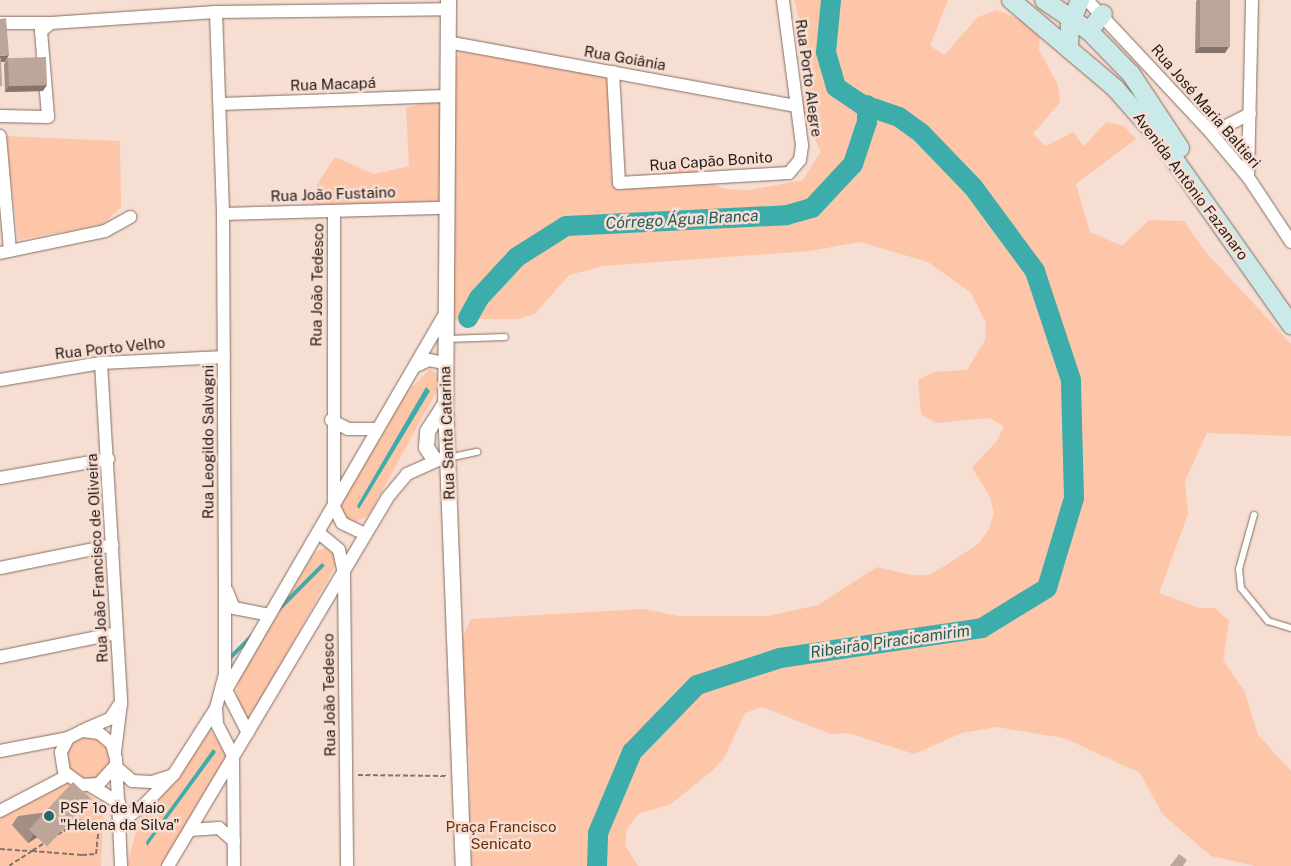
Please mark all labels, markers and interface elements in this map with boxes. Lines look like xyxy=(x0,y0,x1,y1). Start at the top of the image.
street label: Rua Porto Alegre xyxy=(792,18,826,138)
street label: Rua José Maria Baltieri xyxy=(1147,41,1265,171)
street label: Rua Goiânia xyxy=(583,42,667,74)
street label: Rua Macapá xyxy=(290,74,376,94)
street label: Avenida Antônio Fazanaro xyxy=(1130,109,1252,263)
street label: Rua Capão Bonito xyxy=(649,148,773,174)
street label: Rua João Fustaino xyxy=(270,183,396,205)
water label: Córrego Água Branca xyxy=(605,206,759,234)
street label: Rua João Tedesco xyxy=(307,223,327,347)
street label: Rua Porto Velho xyxy=(54,333,166,363)
street label: Rua Leogildo Salvagni xyxy=(199,365,217,519)
street label: Rua Santa Catarina xyxy=(436,366,458,500)
street label: Rua João Francisco de Oliveira xyxy=(83,453,111,663)
water label: Ribeirão Piracicamirim xyxy=(809,621,971,663)
street label: Rua João Tedesco xyxy=(319,633,339,757)
place label: PSF 1o de Maio "Helena da Silva" xyxy=(60,798,180,833)
marker: PSF 1o de Maio "Helena da Silva" xyxy=(42,809,56,823)
park label: Praça Francisco Senicato xyxy=(446,817,556,852)

